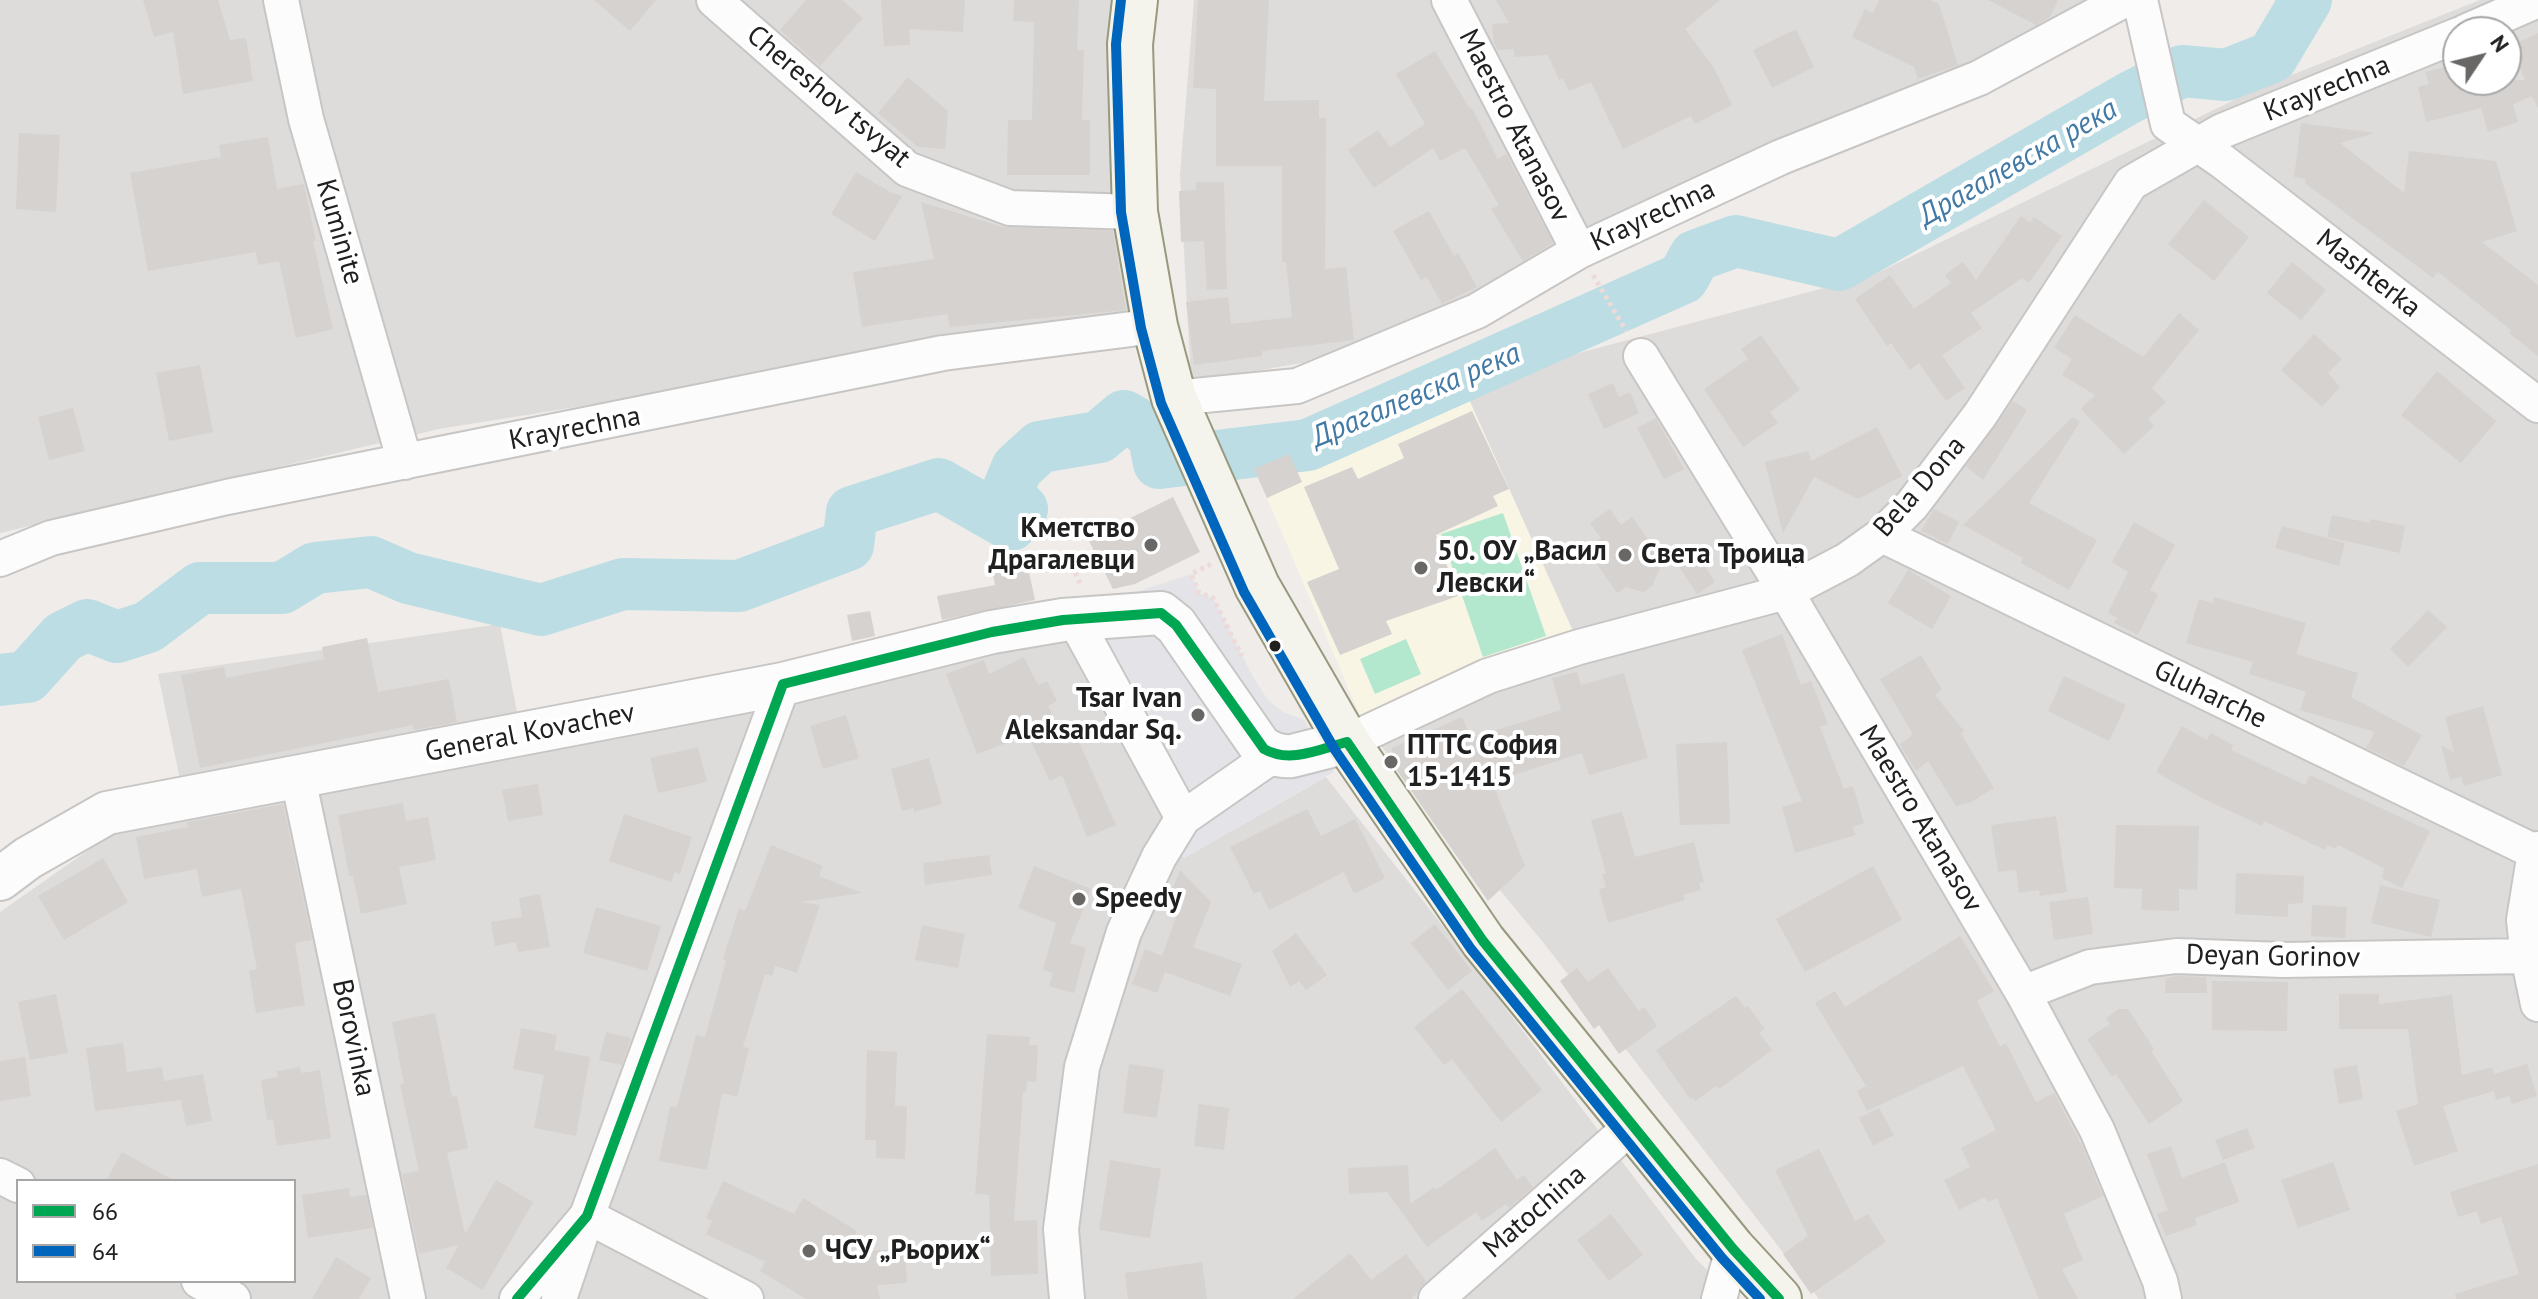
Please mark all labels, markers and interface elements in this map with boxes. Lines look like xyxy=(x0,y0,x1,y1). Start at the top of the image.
north arrow xyxy=(2442,16,2522,96)
street label: Chereshov tsvyat xyxy=(739,19,917,175)
street label: Maestro Atanasov xyxy=(1451,24,1577,228)
text: N xyxy=(2484,29,2516,57)
street label: Krayrechna xyxy=(2259,48,2395,130)
water label: Драгалевска река xyxy=(1912,92,2124,234)
street label: Krayrechna xyxy=(1585,173,1721,259)
street label: Kuminite xyxy=(308,176,370,288)
street label: Mashterka xyxy=(2309,223,2427,325)
water label: Драгалевска река xyxy=(1306,336,1526,456)
street label: Krayrechna xyxy=(506,400,644,458)
street label: Bela Dona xyxy=(1867,430,1973,544)
place label: Кметство Драгалевци xyxy=(989,512,1135,578)
place label: 50. ОУ „Васил Левски“ xyxy=(1437,535,1607,601)
marker: Кметство Драгалевци xyxy=(1142,536,1160,554)
place label: Света Троица xyxy=(1641,538,1805,572)
marker: Света Троица xyxy=(1616,546,1634,564)
marker: 50. ОУ „Васил Левски“ xyxy=(1412,559,1430,577)
unlabelled marker xyxy=(1267,638,1283,654)
street label: Gluharche xyxy=(2148,653,2272,737)
place label: Tsar Ivan Aleksandar Sq. xyxy=(1005,682,1182,748)
street label: General Kovachev xyxy=(422,696,638,770)
marker: Tsar Ivan Aleksandar Sq. xyxy=(1189,706,1207,724)
street label: Maestro Atanasov xyxy=(1851,719,1989,919)
place label: ПТТС София 15-1415 xyxy=(1407,729,1558,795)
marker: ПТТС София 15-1415 xyxy=(1382,753,1400,771)
place label: Speedy xyxy=(1095,882,1182,916)
marker: Speedy xyxy=(1070,890,1088,908)
street label: Deyan Gorinov xyxy=(2186,939,2360,975)
street label: Borovinka xyxy=(324,976,382,1100)
street label: Matochina xyxy=(1477,1158,1593,1266)
legend xyxy=(16,1179,296,1283)
text: 66 xyxy=(92,1196,118,1227)
place label: ЧСУ „Рьорих“ xyxy=(825,1234,991,1268)
text: 64 xyxy=(92,1236,118,1267)
marker: ЧСУ „Рьорих“ xyxy=(800,1242,818,1260)

